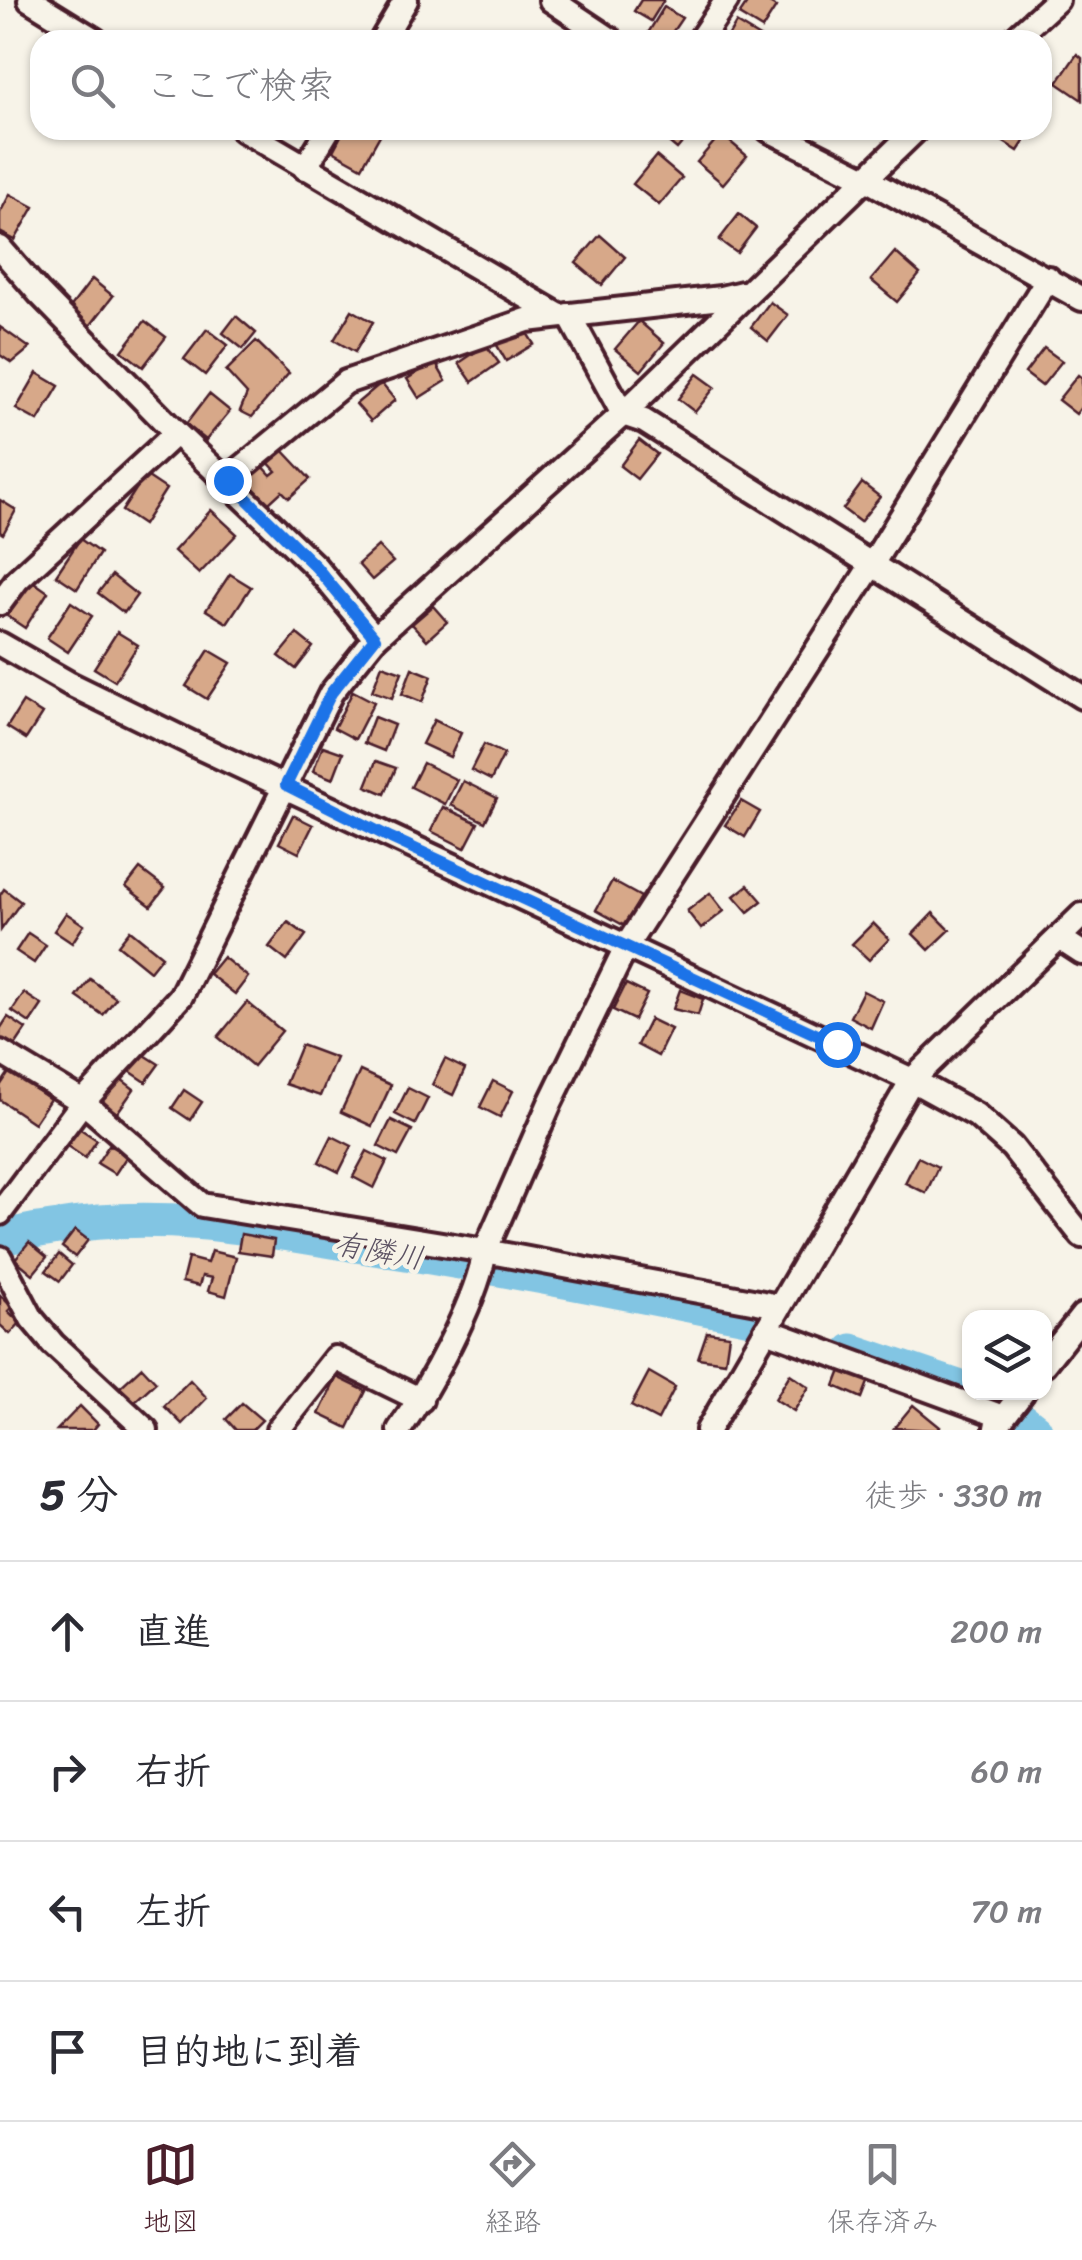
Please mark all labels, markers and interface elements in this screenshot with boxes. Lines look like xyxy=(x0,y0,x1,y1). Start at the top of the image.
search box xyxy=(30,30,1052,140)
text: ここで検索 xyxy=(145,52,335,119)
icon: search xyxy=(65,58,120,113)
route end xyxy=(206,458,252,504)
route start xyxy=(815,1022,861,1068)
water label: 有隣川 xyxy=(330,1217,428,1285)
map controls xyxy=(962,1310,1052,1400)
button: layers xyxy=(962,1310,1052,1400)
text: 5 分 xyxy=(40,1458,119,1532)
text: 徒歩 · 330 m xyxy=(865,1467,1042,1524)
text: 直進 xyxy=(135,1598,211,1665)
text: 200 m xyxy=(950,1603,1042,1660)
icon: ahead xyxy=(40,1604,95,1659)
text: 右折 xyxy=(135,1738,211,1805)
text: 60 m xyxy=(971,1743,1042,1800)
icon: right xyxy=(40,1744,95,1799)
text: 左折 xyxy=(135,1878,211,1945)
text: 70 m xyxy=(971,1883,1042,1940)
icon: left xyxy=(40,1884,95,1939)
text: 目的地に到着 xyxy=(135,2018,363,2085)
icon: arrive xyxy=(40,2024,95,2079)
tab: 地図 xyxy=(143,2137,199,2246)
tab: 経路 xyxy=(485,2137,541,2246)
tab: 保存済み xyxy=(827,2137,939,2246)

